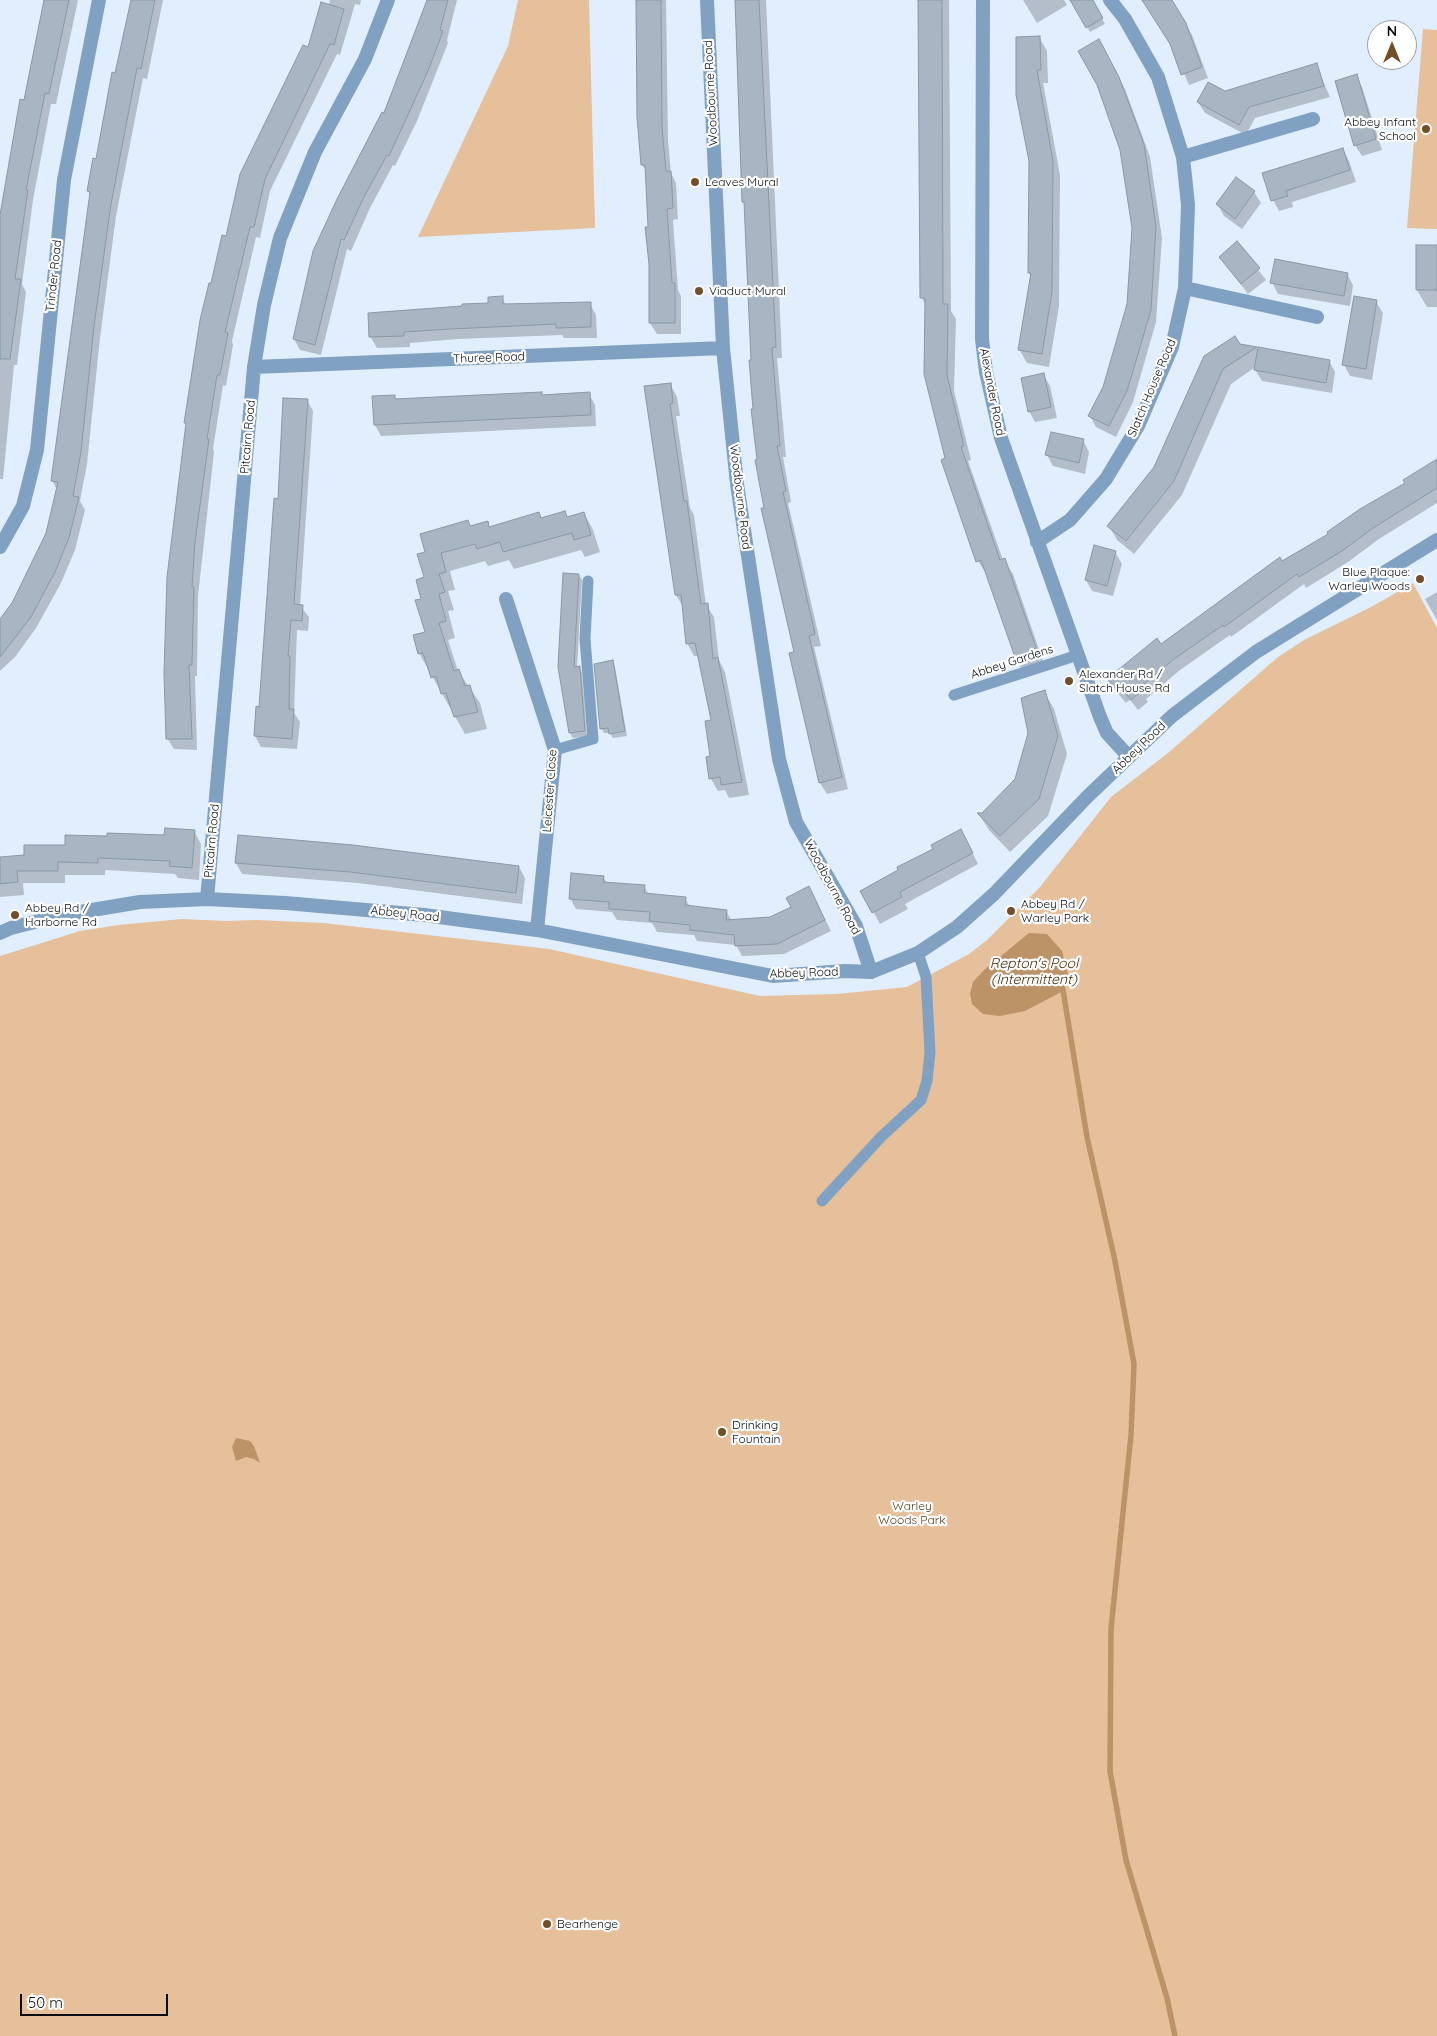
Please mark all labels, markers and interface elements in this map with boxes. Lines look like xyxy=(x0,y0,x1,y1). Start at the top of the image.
north arrow xyxy=(1367,20,1417,70)
text: N xyxy=(1387,22,1397,40)
street label: Woodbourne Road xyxy=(701,40,721,146)
place label: Abbey Infant School xyxy=(1344,115,1416,143)
marker: Abbey Infant School xyxy=(1420,123,1432,135)
place label: Leaves Mural xyxy=(705,175,779,189)
marker: Leaves Mural xyxy=(689,176,701,188)
street label: Trinder Road xyxy=(43,239,65,313)
place label: Viaduct Mural xyxy=(709,284,786,298)
marker: Viaduct Mural xyxy=(693,285,705,297)
street label: Slatch House Road xyxy=(1125,337,1179,439)
street label: Alexander Road xyxy=(976,347,1008,437)
street label: Thuree Road xyxy=(453,350,525,366)
street label: Pitcairn Road xyxy=(238,399,258,475)
street label: Woodbourne Road xyxy=(726,444,754,550)
place label: Blue Plaque: Warley Woods xyxy=(1328,565,1410,593)
marker: Blue Plaque: Warley Woods xyxy=(1414,573,1426,585)
street label: Abbey Gardens xyxy=(969,642,1055,682)
place label: Alexander Rd / Slatch House Rd xyxy=(1079,667,1170,695)
marker: Alexander Rd / Slatch House Rd xyxy=(1063,675,1075,687)
street label: Abbey Road xyxy=(1109,719,1169,777)
street label: Leicester Close xyxy=(540,749,560,833)
street label: Pitcairn Road xyxy=(202,803,222,879)
street label: Woodbourne Road xyxy=(801,837,863,937)
place label: Abbey Rd / Warley Park xyxy=(1021,897,1089,925)
place label: Abbey Rd / Harborne Rd xyxy=(25,901,97,929)
street label: Abbey Road xyxy=(370,903,440,925)
marker: Abbey Rd / Warley Park xyxy=(1005,905,1017,917)
marker: Abbey Rd / Harborne Rd xyxy=(9,909,21,921)
water label: Repton's Pool (Intermittent) xyxy=(990,956,1078,989)
street label: Abbey Road xyxy=(769,965,839,981)
place label: Drinking Fountain xyxy=(732,1418,780,1446)
marker: Drinking Fountain xyxy=(716,1426,728,1438)
park label: Warley Woods Park xyxy=(878,1499,946,1527)
place label: Bearhenge xyxy=(557,1917,618,1931)
marker: Bearhenge xyxy=(541,1918,553,1930)
scale bar xyxy=(22,1984,170,2016)
text: 50 m xyxy=(28,1993,63,2012)

